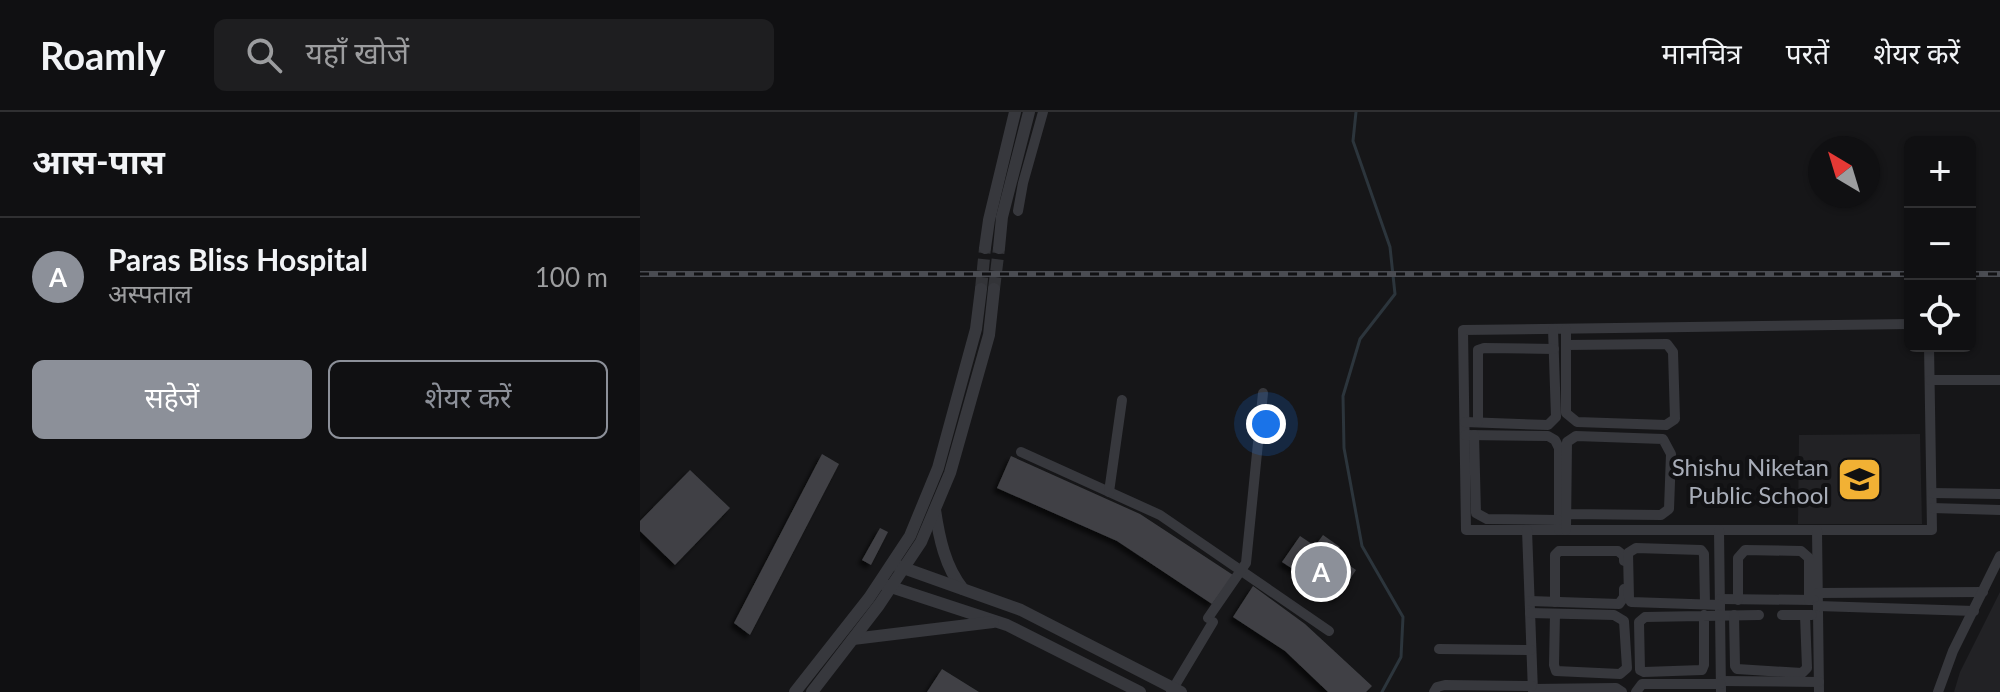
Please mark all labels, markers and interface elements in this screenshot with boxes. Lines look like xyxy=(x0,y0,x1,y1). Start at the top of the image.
search box xyxy=(214,19,774,91)
text: Roamly xyxy=(40,32,166,78)
icon: search xyxy=(242,33,286,77)
text: यहाँ खोजें xyxy=(306,34,409,70)
text: मानचित्र xyxy=(1662,36,1742,70)
text: परतें xyxy=(1786,36,1829,70)
text: शेयर करें xyxy=(1873,36,1960,70)
north arrow xyxy=(1808,136,1880,208)
map controls xyxy=(1904,136,1976,352)
button: + xyxy=(1904,136,1976,208)
text: आस-पास xyxy=(32,140,165,181)
button: − xyxy=(1904,208,1976,280)
text: Paras Bliss Hospital xyxy=(108,241,368,277)
text: A xyxy=(49,261,67,293)
text: 100 m xyxy=(535,261,608,293)
text: अस्पताल xyxy=(108,277,192,309)
button: locate xyxy=(1904,280,1976,352)
button: सहेजें xyxy=(32,360,312,439)
button: शेयर करें xyxy=(328,360,608,439)
your location xyxy=(1246,404,1286,444)
place label: Shishu Niketan Public School xyxy=(1672,452,1829,509)
school or university icon: Shishu Niketan Public School xyxy=(1836,456,1884,504)
pin: A xyxy=(1295,542,1347,602)

